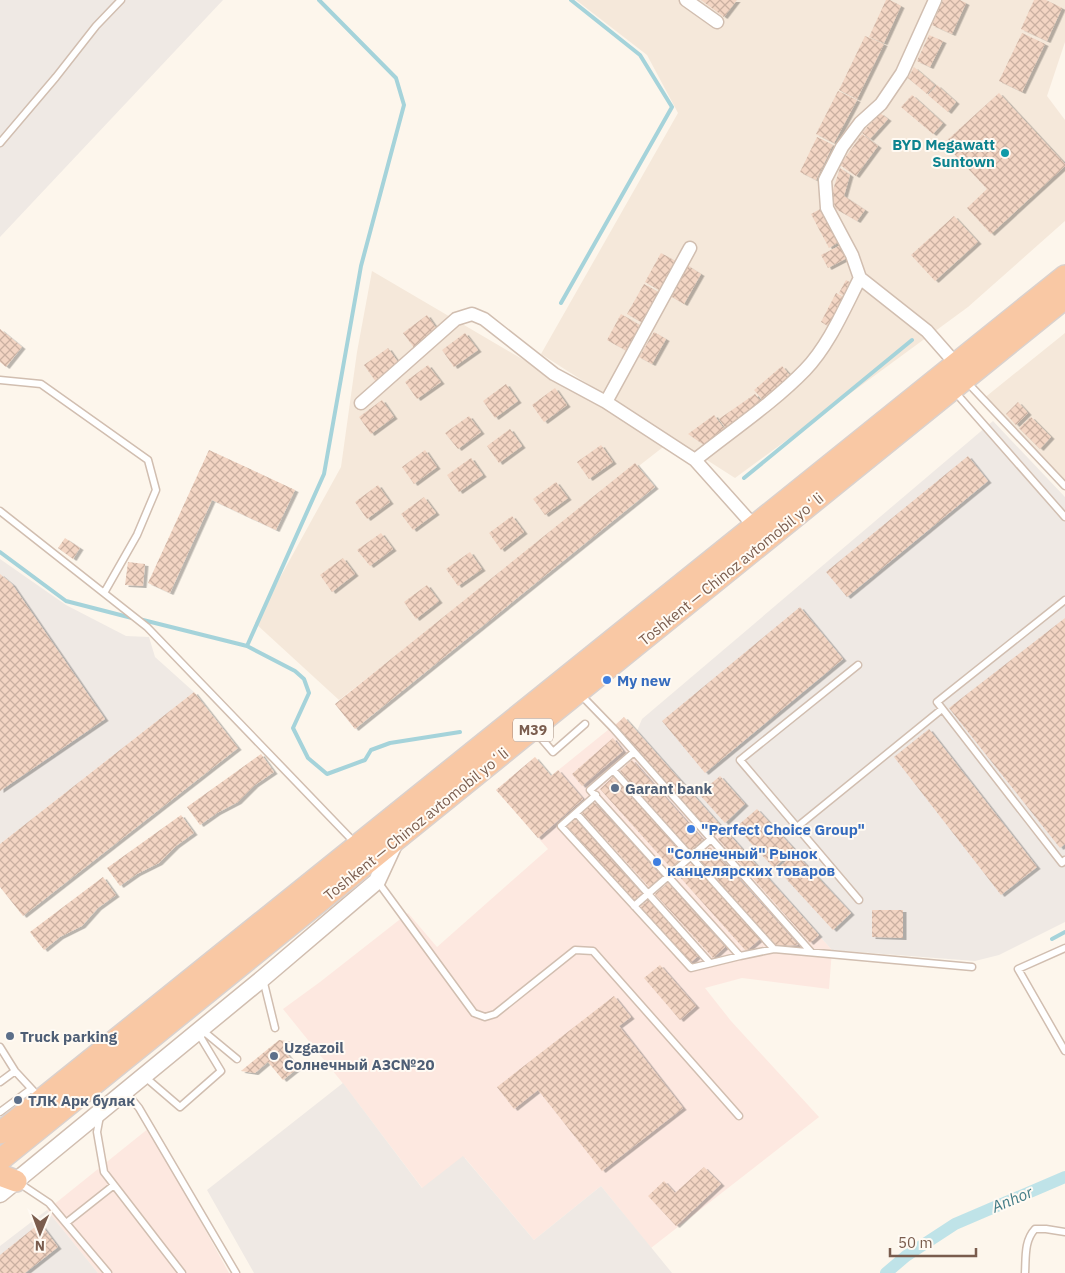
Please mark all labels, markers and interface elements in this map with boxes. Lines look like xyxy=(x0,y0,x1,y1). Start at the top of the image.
place label: BYD Megawatt Suntown xyxy=(892,135,995,171)
marker: BYD Megawatt Suntown xyxy=(999,147,1011,159)
street label: Toshkent — Chinoz avtomobil yoʻli xyxy=(635,489,827,649)
place label: My new xyxy=(617,671,671,690)
marker: My new xyxy=(601,674,613,686)
road number: M39 xyxy=(513,718,553,742)
street label: Toshkent — Chinoz avtomobil yoʻli xyxy=(320,744,512,904)
place label: Garant bank xyxy=(625,779,713,798)
marker: Garant bank xyxy=(609,782,621,794)
place label: "Perfect Choice Group" xyxy=(701,820,865,839)
marker: "Perfect Choice Group" xyxy=(685,823,697,835)
place label: "Солнечный" Рынок канцелярских товаров xyxy=(667,844,836,880)
marker: "Солнечный" Рынок канцелярских товаров xyxy=(651,856,663,868)
place label: Truck parking xyxy=(20,1027,118,1046)
marker: Truck parking xyxy=(4,1030,16,1042)
place label: Uzgazoil Солнечный АЗС№20 xyxy=(284,1038,435,1074)
marker: Uzgazoil Солнечный АЗС№20 xyxy=(268,1050,280,1062)
place label: ТЛК Арк булак xyxy=(28,1091,135,1110)
marker: ТЛК Арк булак xyxy=(12,1094,24,1106)
water label: Anhor xyxy=(988,1181,1037,1217)
north arrow xyxy=(15,1208,65,1258)
scale bar xyxy=(890,1226,976,1258)
text: 50 m xyxy=(898,1233,933,1252)
text: N xyxy=(35,1237,45,1255)

